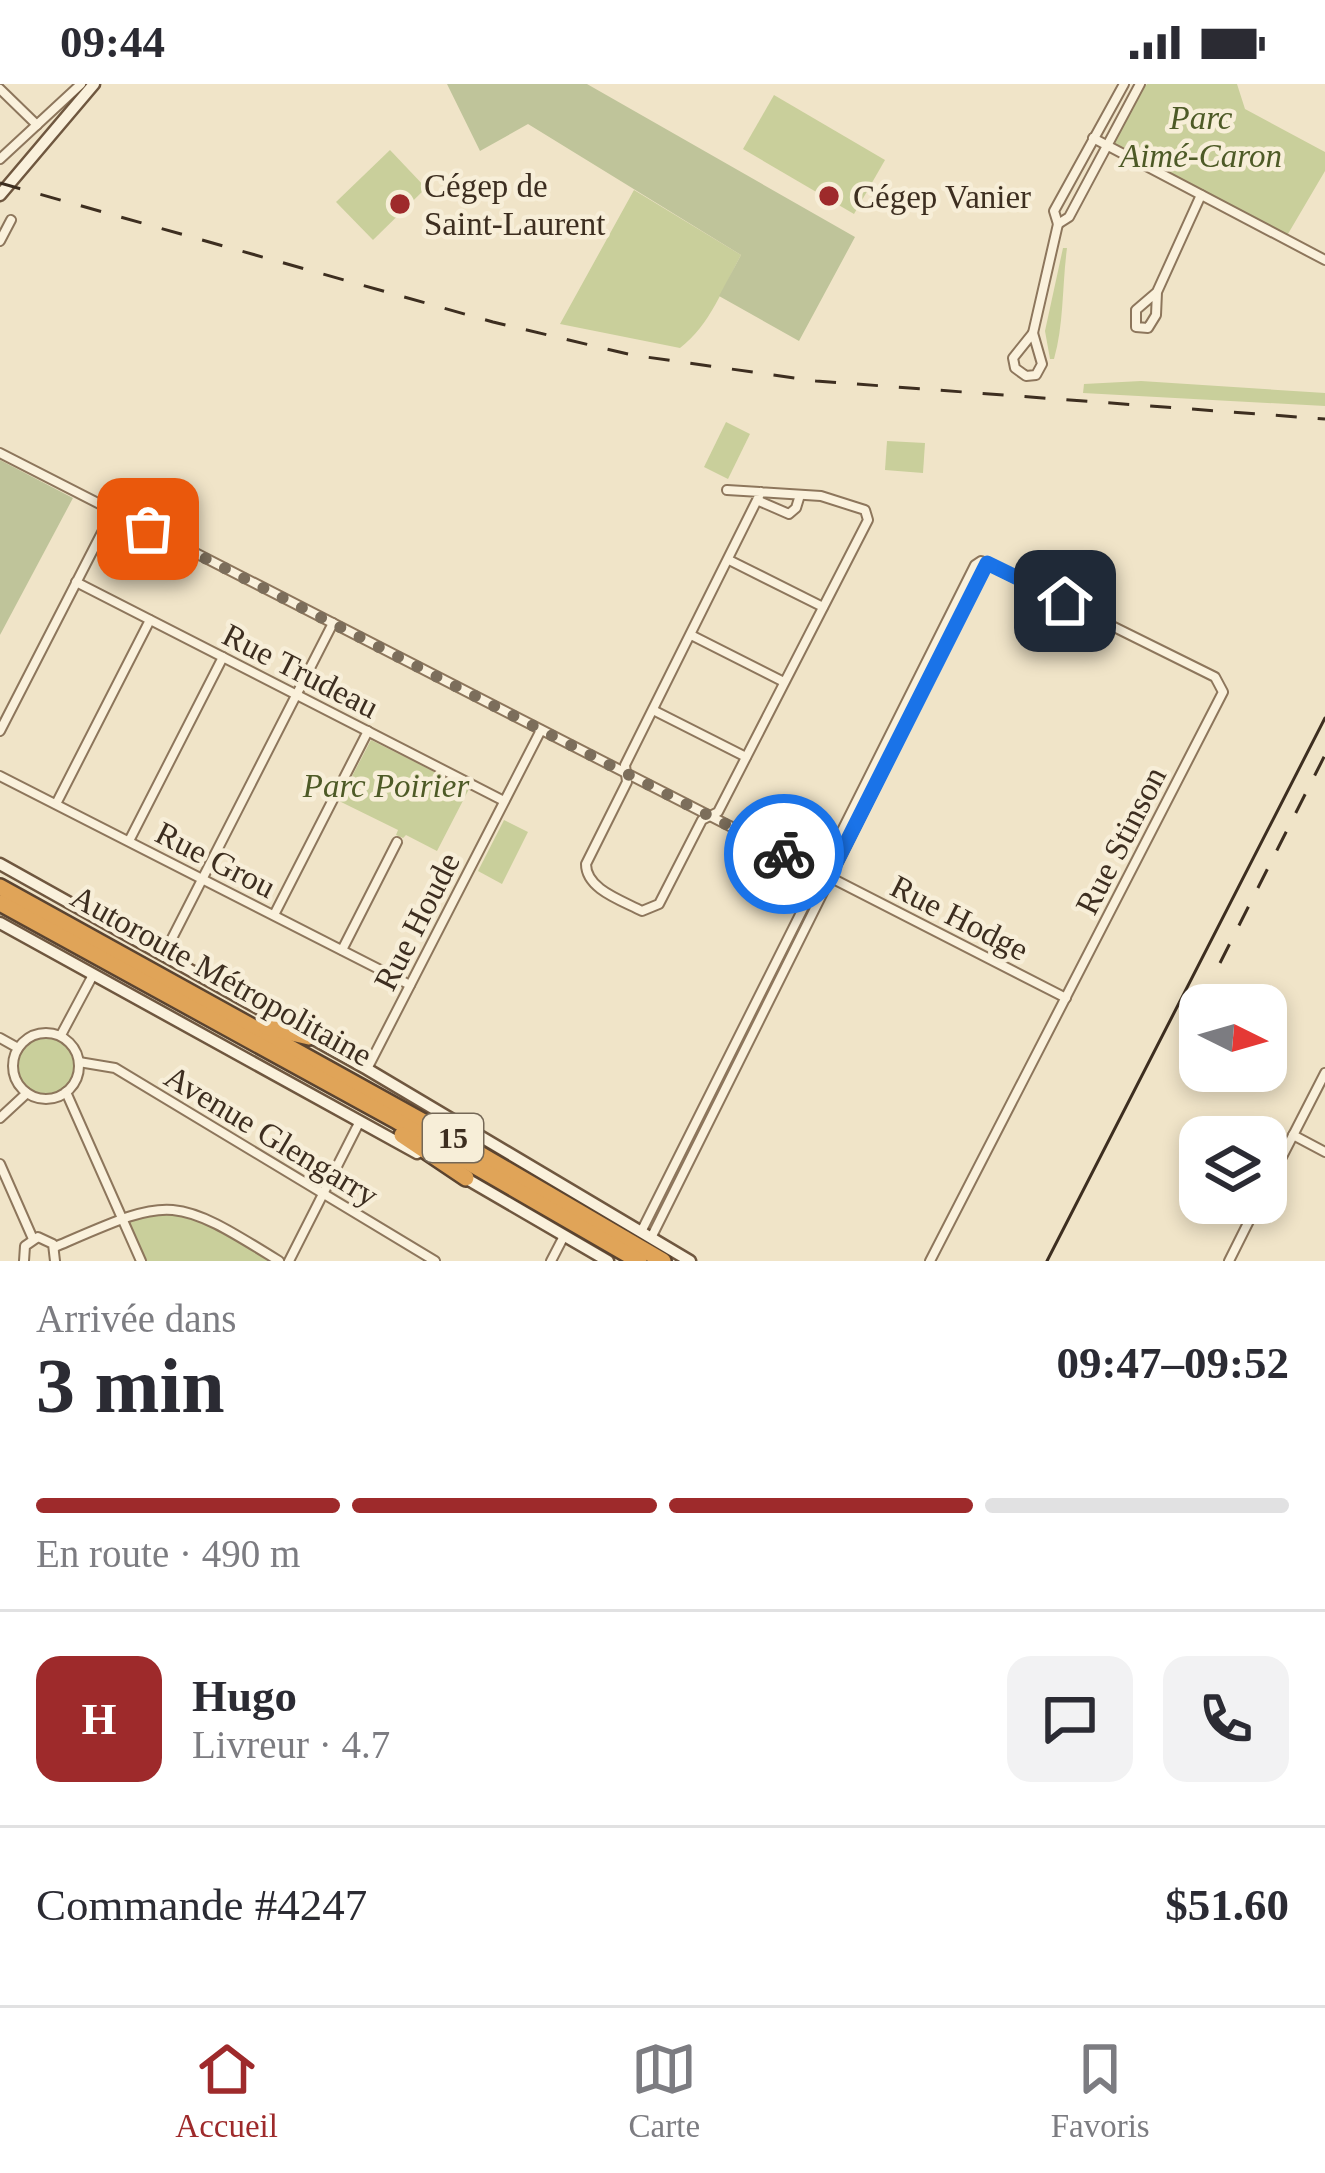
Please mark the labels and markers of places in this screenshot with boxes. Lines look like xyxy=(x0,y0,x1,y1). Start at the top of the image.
place label: Cégep de Saint-Laurent xyxy=(424,168,605,242)
place label: Cégep Vanier xyxy=(853,179,1031,215)
marker: Cégep Vanier xyxy=(816,183,842,209)
marker: Cégep de Saint-Laurent xyxy=(387,191,413,217)
pin xyxy=(97,478,199,580)
pin xyxy=(1014,550,1116,652)

